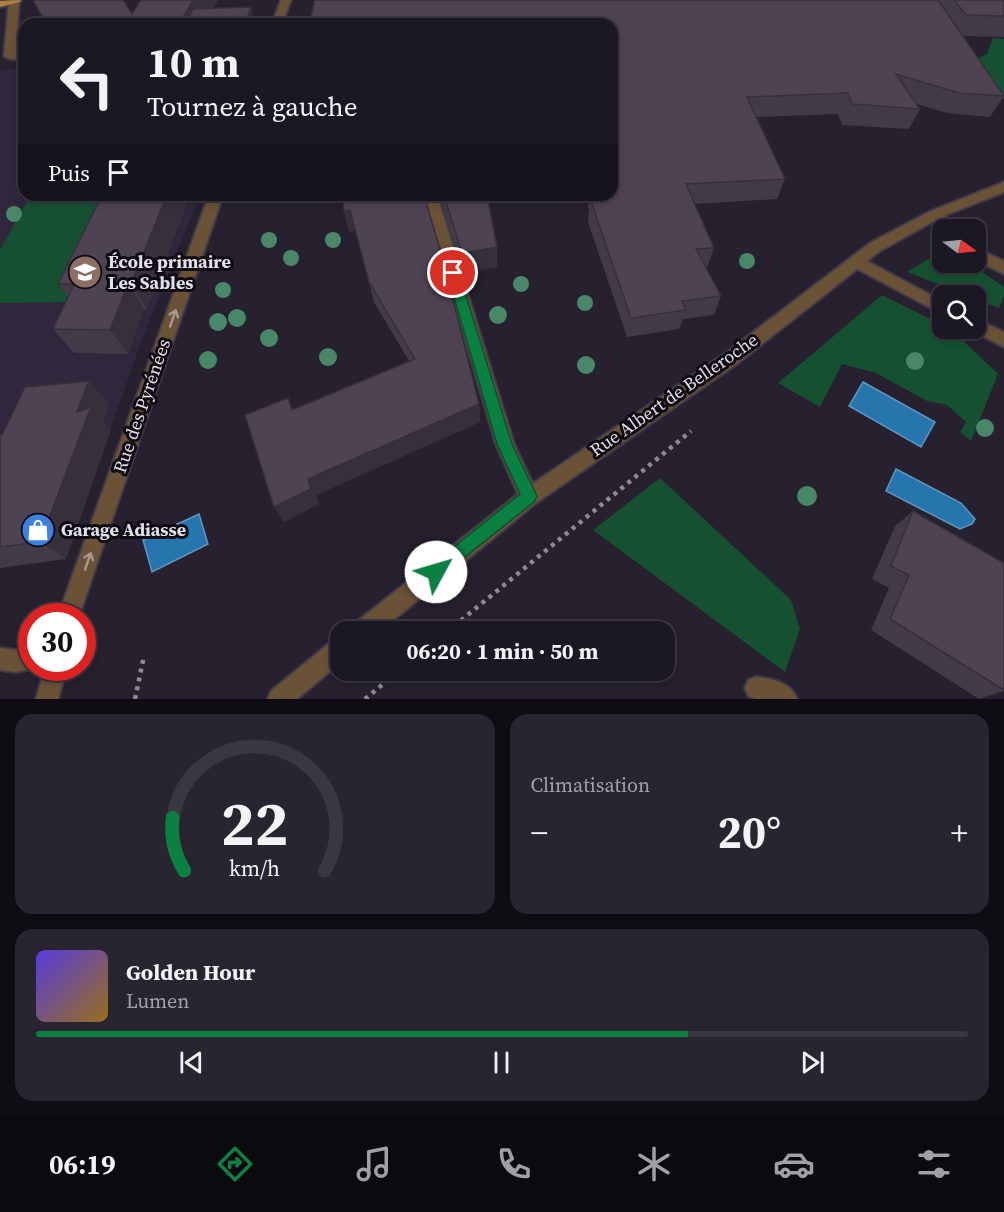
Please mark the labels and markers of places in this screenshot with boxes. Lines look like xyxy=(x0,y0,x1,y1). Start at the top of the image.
pin xyxy=(427,247,478,298)
place label: École primaire Les Sables xyxy=(108,249,231,295)
school or university icon: École primaire Les Sables xyxy=(67,254,103,290)
shop icon: Garage Adiasse xyxy=(20,512,56,548)
place label: Garage Adiasse xyxy=(61,517,186,542)

